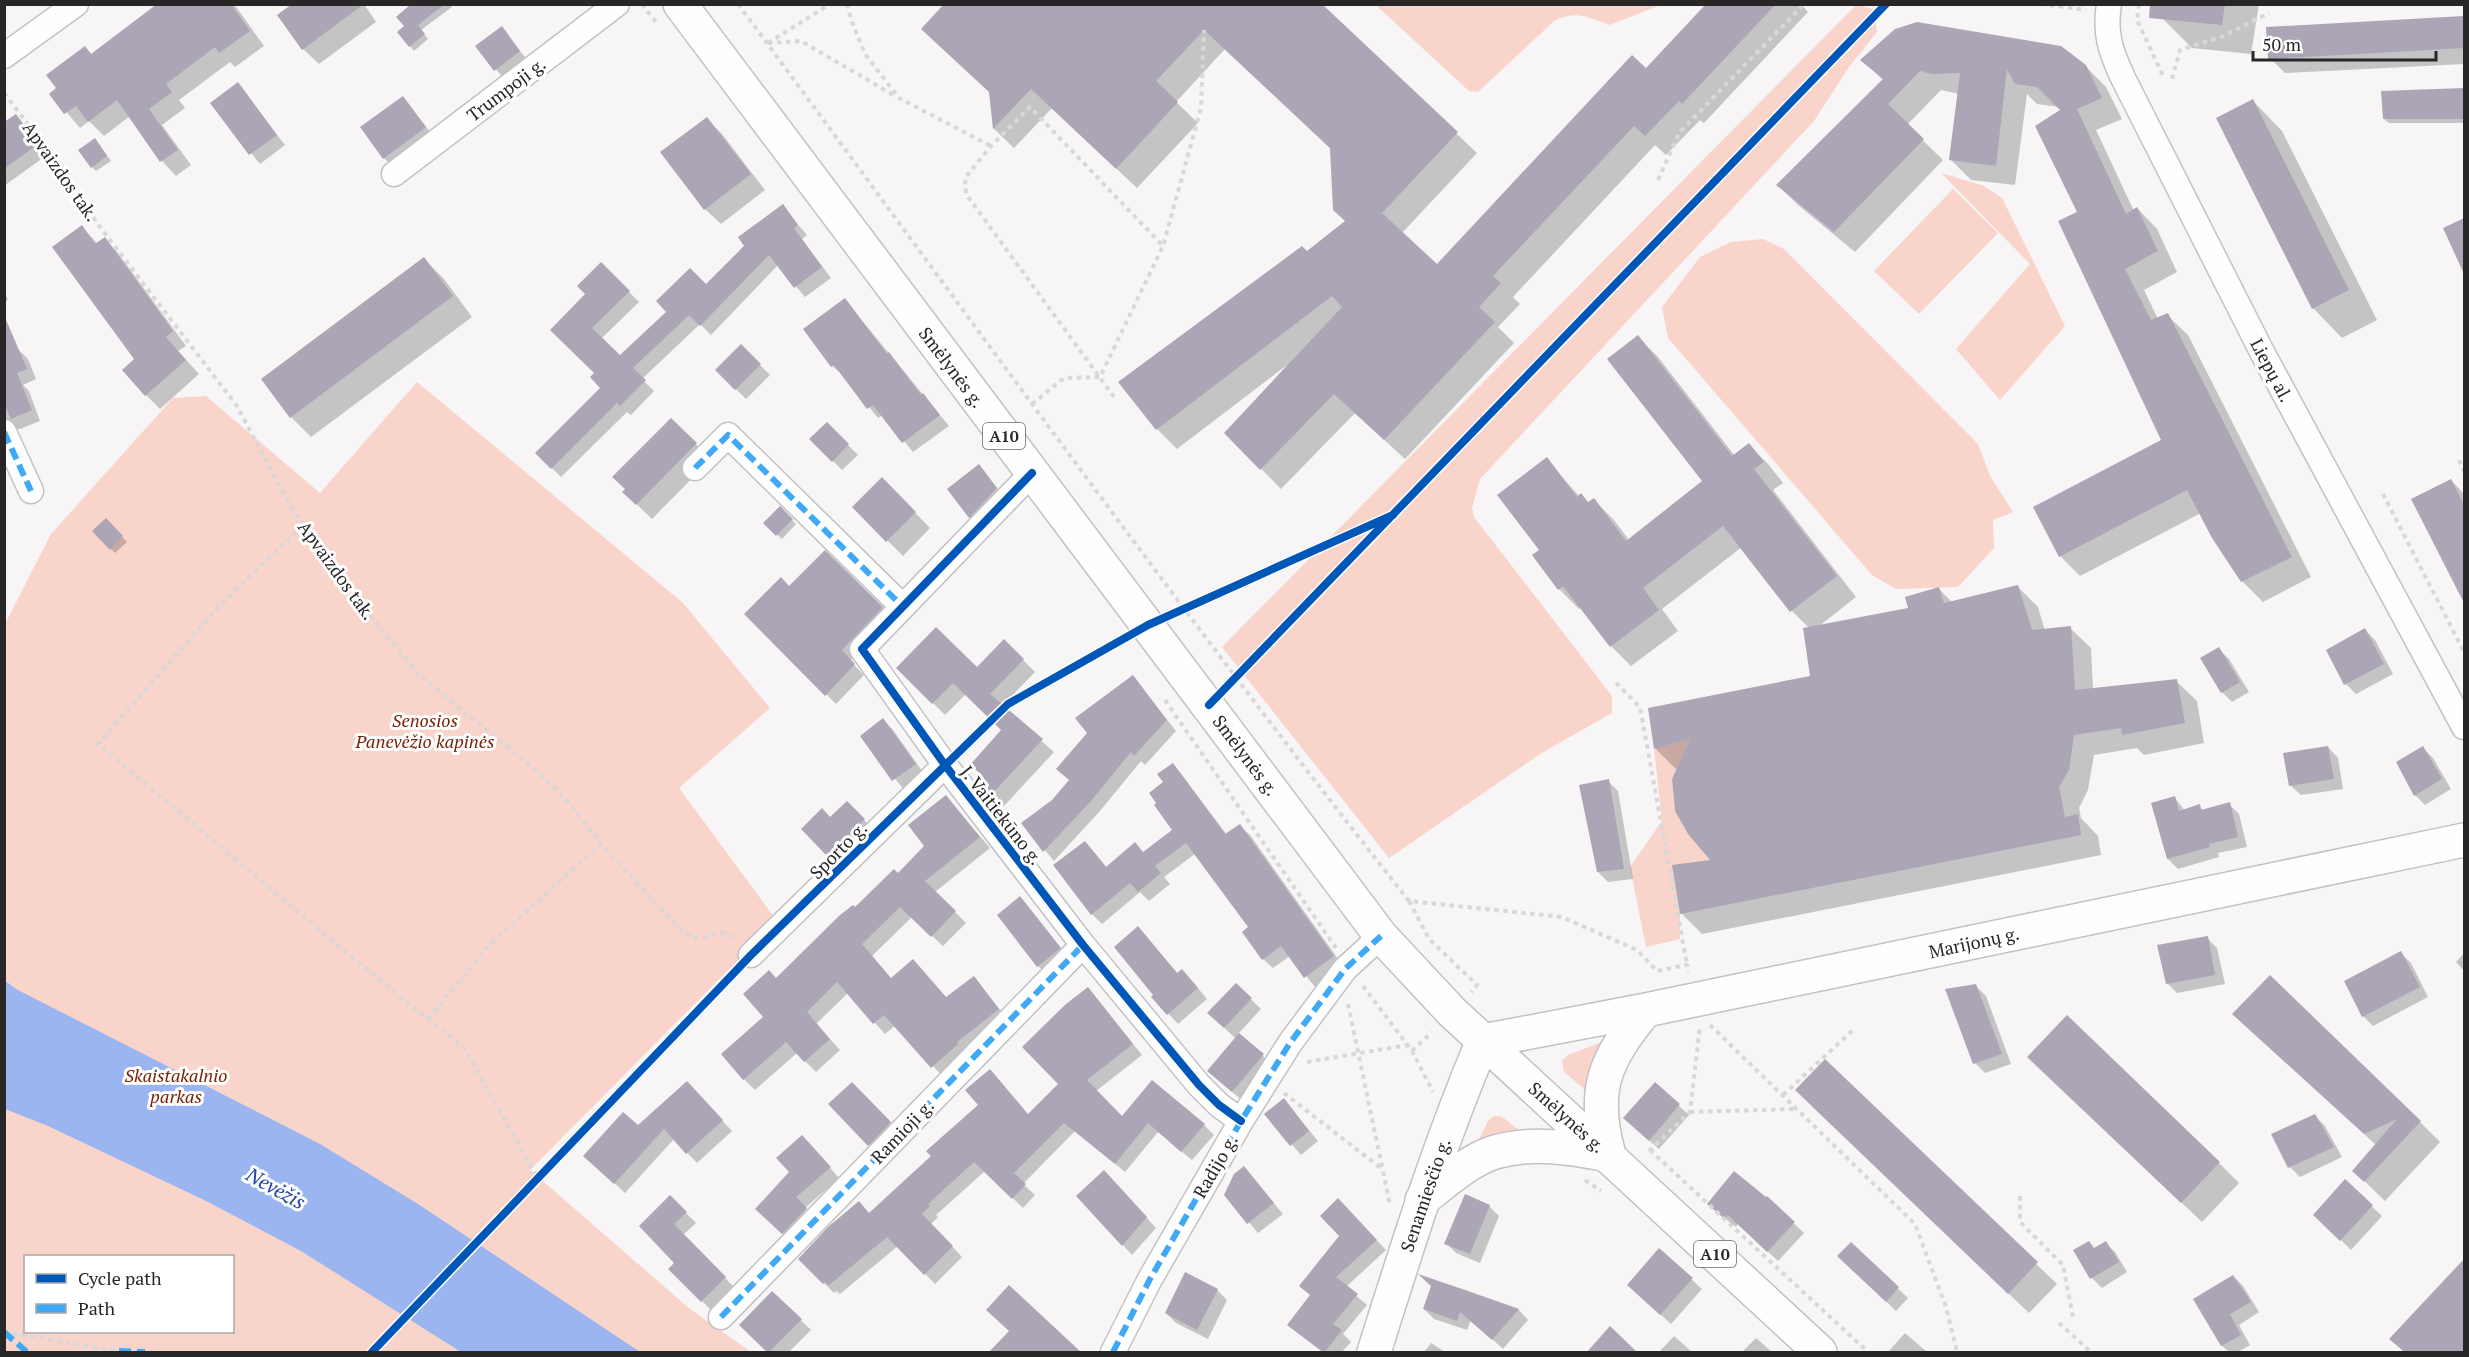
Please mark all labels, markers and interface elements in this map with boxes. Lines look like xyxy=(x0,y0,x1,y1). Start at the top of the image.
scale bar xyxy=(2253,24,2436,62)
text: 50 m xyxy=(2262,32,2302,56)
street label: Trumpoji g. xyxy=(462,51,550,127)
street label: Apvaizdos tak. xyxy=(18,116,104,226)
street label: Smėlynės g. xyxy=(914,322,990,412)
street label: Liepų al. xyxy=(2245,334,2299,406)
road number: A10 xyxy=(983,423,1025,449)
street label: Apvaizdos tak. xyxy=(293,516,381,624)
park label: Senosios Panevėžio kapinės xyxy=(355,708,494,753)
street label: Smėlynės g. xyxy=(1208,710,1284,800)
street label: J. Vaitiekūno g. xyxy=(956,760,1048,870)
street label: Sporto g. xyxy=(804,816,872,884)
street label: Marijonų g. xyxy=(1926,921,2022,963)
park label: Skaistakalnio parkas xyxy=(125,1063,227,1108)
street label: Smėlynės g. xyxy=(1524,1076,1610,1158)
street label: Ramioji g. xyxy=(865,1094,939,1168)
street label: Radijo g. xyxy=(1187,1130,1243,1202)
street label: Senamiesčio g. xyxy=(1394,1135,1456,1255)
water label: Nevėžis xyxy=(241,1160,311,1215)
road number: A10 xyxy=(1694,1241,1736,1267)
legend xyxy=(24,1255,234,1333)
text: Cycle path xyxy=(78,1266,162,1290)
text: Path xyxy=(78,1296,115,1320)

